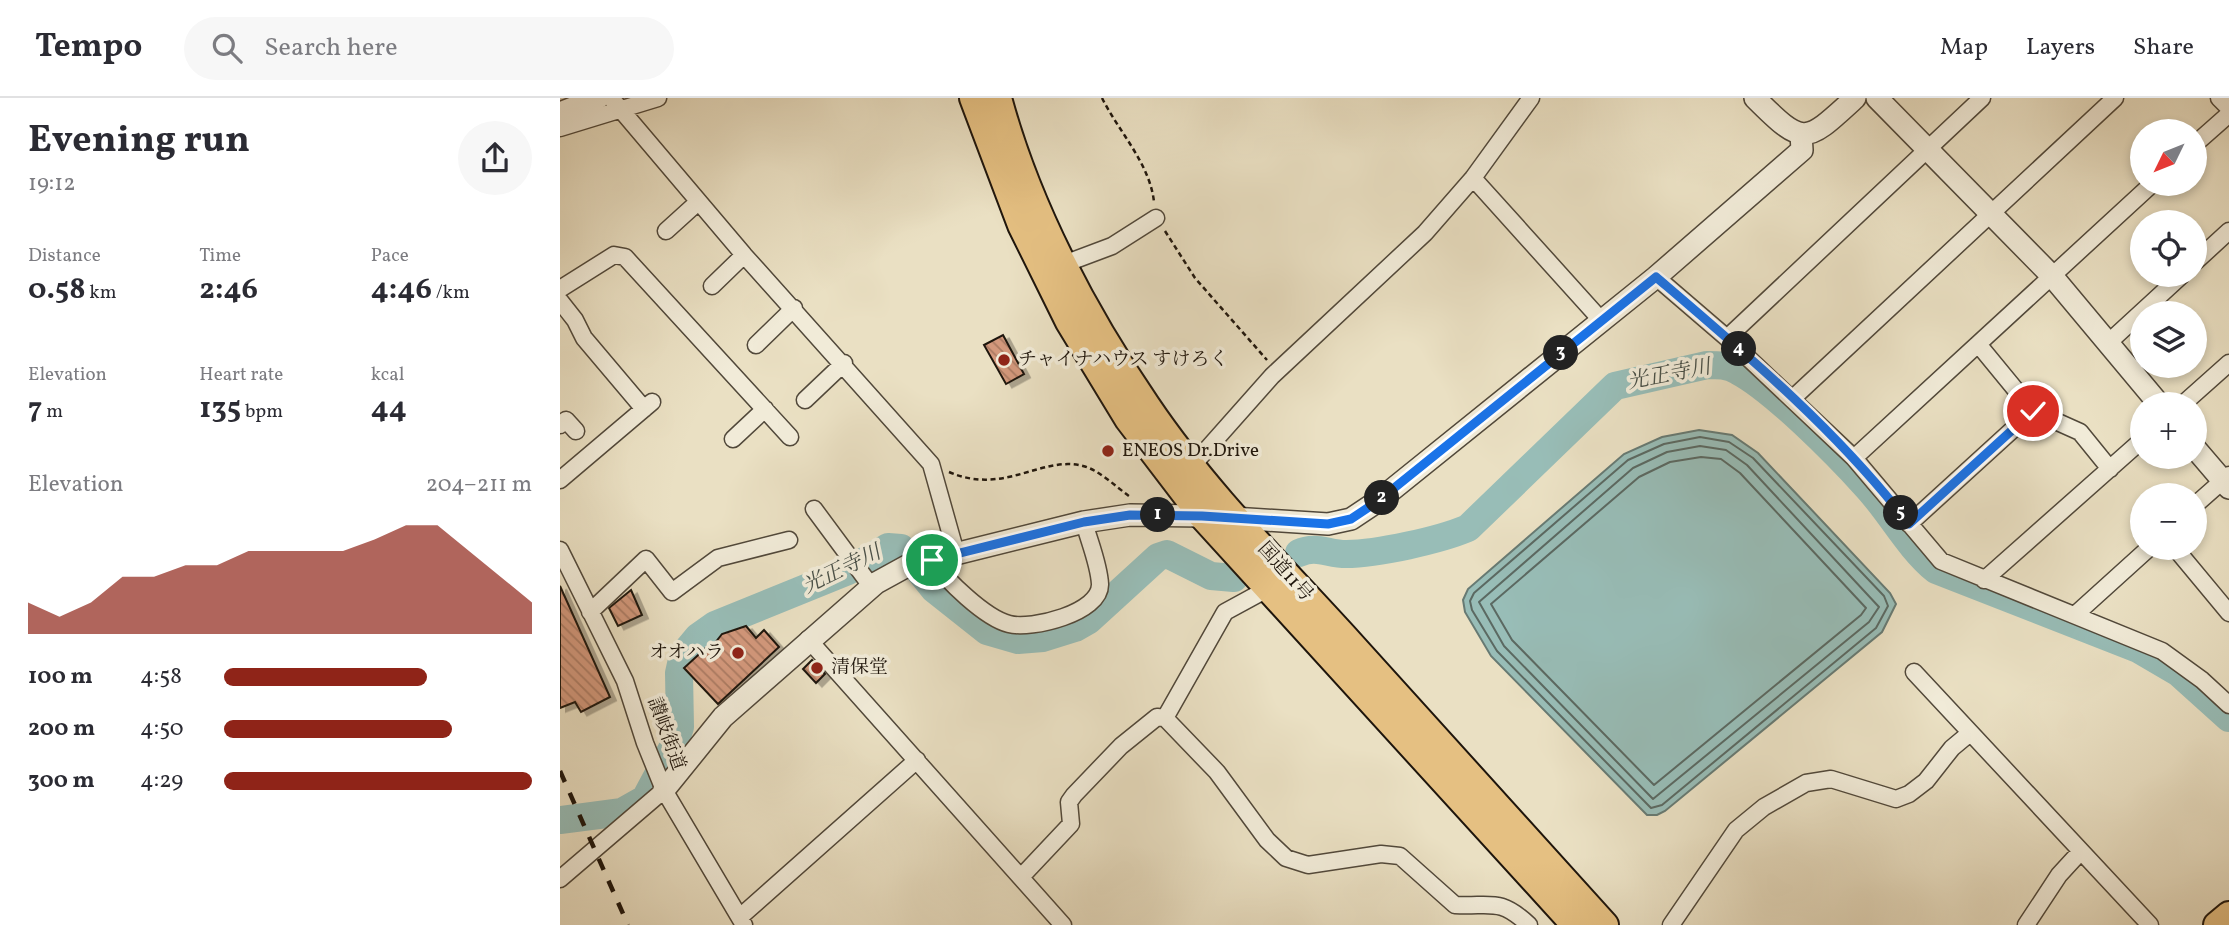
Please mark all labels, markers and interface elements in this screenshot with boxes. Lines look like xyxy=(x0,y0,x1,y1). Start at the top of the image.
search box xyxy=(184,17,674,80)
text: Tempo xyxy=(35,25,142,71)
icon: search xyxy=(208,29,246,67)
text: Search here xyxy=(264,30,398,66)
text: Map xyxy=(1940,31,1988,65)
text: Layers xyxy=(2026,31,2095,65)
text: Share xyxy=(2133,31,2194,65)
text: Evening run xyxy=(28,115,250,168)
north arrow xyxy=(2130,119,2207,196)
map controls xyxy=(2130,119,2207,560)
button: share xyxy=(458,121,532,195)
text: 19:12 xyxy=(28,168,76,200)
button: locate xyxy=(2130,210,2207,287)
text: Distance xyxy=(28,243,101,269)
text: Time xyxy=(199,243,241,269)
text: Pace xyxy=(371,243,409,269)
text: 0.58 xyxy=(28,269,86,311)
text: 2:46 xyxy=(199,269,258,311)
text: 4:46 xyxy=(371,269,432,311)
text: km xyxy=(86,280,116,306)
text: /km xyxy=(432,280,470,306)
button: layers xyxy=(2130,301,2207,378)
pin: 4 xyxy=(1722,331,1756,366)
text: 4 xyxy=(1733,335,1744,361)
pin: 3 xyxy=(1544,336,1578,370)
text: 3 xyxy=(1556,339,1565,365)
place label: チャイナハウス すけろく xyxy=(1018,347,1229,373)
marker: チャイナハウス すけろく xyxy=(996,352,1012,368)
water label: 光正寺川 xyxy=(1625,352,1715,397)
text: Elevation xyxy=(28,362,107,388)
text: Heart rate xyxy=(199,362,283,388)
text: kcal xyxy=(371,362,404,388)
pin xyxy=(2003,381,2063,441)
text: 7 xyxy=(28,388,42,430)
text: 135 xyxy=(199,388,241,430)
text: 44 xyxy=(371,388,407,430)
icon: check xyxy=(2014,392,2052,430)
button: + xyxy=(2130,392,2207,469)
text: m xyxy=(42,399,63,425)
text: bpm xyxy=(241,399,283,425)
place label: ENEOS Dr.Drive xyxy=(1122,438,1259,464)
marker: ENEOS Dr.Drive xyxy=(1100,443,1116,459)
text: Elevation xyxy=(28,469,124,501)
text: 204–211 m xyxy=(426,469,532,501)
pin: 2 xyxy=(1364,480,1400,516)
button: − xyxy=(2130,483,2207,560)
text: 2 xyxy=(1377,484,1386,510)
pin: 5 xyxy=(1884,496,1918,530)
pin: 1 xyxy=(1140,498,1176,532)
text: 5 xyxy=(1896,499,1905,525)
text: 1 xyxy=(1154,501,1161,527)
pin xyxy=(902,530,962,590)
street label: 国道11号 xyxy=(1251,537,1319,607)
water label: 光正寺川 xyxy=(798,538,888,601)
icon: arrive xyxy=(913,541,951,579)
place label: オオハラ xyxy=(649,640,724,666)
marker: オオハラ xyxy=(730,645,746,661)
place label: 清保堂 xyxy=(831,655,888,681)
marker: 清保堂 xyxy=(809,660,825,676)
text: 100 m xyxy=(28,661,93,693)
text: 4:58 xyxy=(140,661,182,693)
street label: 讃岐街道 xyxy=(641,694,691,774)
text: 200 m xyxy=(28,713,95,745)
text: 4:50 xyxy=(140,713,184,745)
text: 300 m xyxy=(28,765,95,797)
text: 4:29 xyxy=(140,765,183,797)

